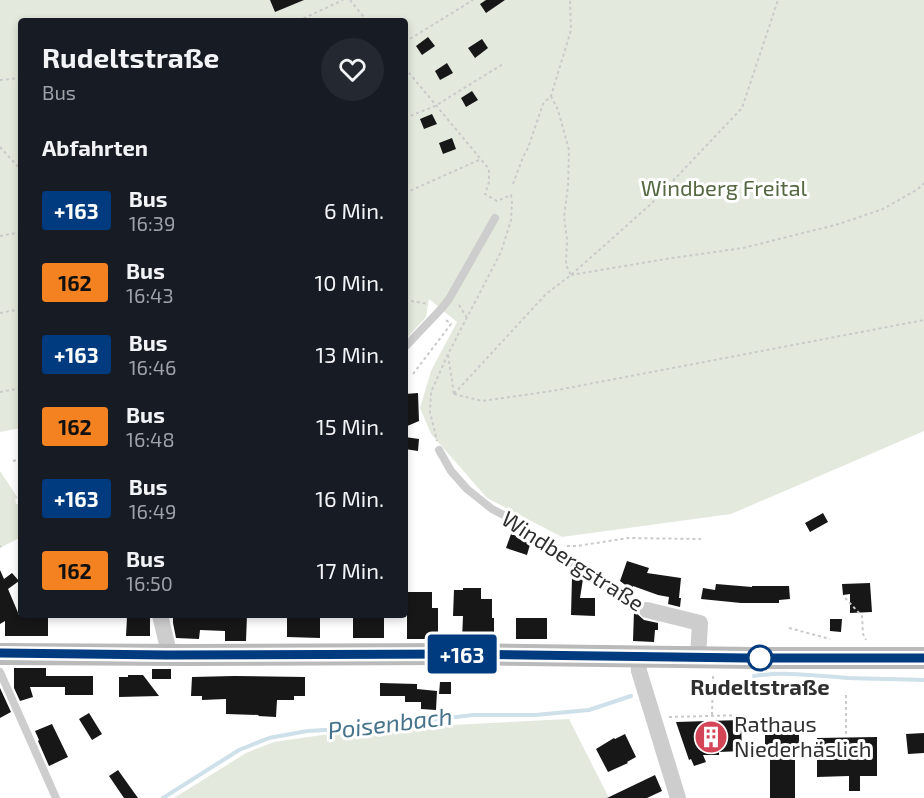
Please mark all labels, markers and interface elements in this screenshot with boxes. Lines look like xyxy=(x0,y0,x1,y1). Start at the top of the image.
button: heart xyxy=(321,38,384,101)
text: Rudeltstraße xyxy=(42,40,219,74)
text: Bus xyxy=(42,80,76,104)
text: Abfahrten xyxy=(42,134,148,160)
park label: Windberg Freital xyxy=(641,174,808,200)
text: Bus xyxy=(129,185,167,211)
text: 6 Min. xyxy=(324,197,384,223)
text: +163 xyxy=(54,198,99,223)
text: 16:39 xyxy=(129,211,175,235)
text: Bus xyxy=(126,257,165,283)
text: 10 Min. xyxy=(315,269,384,295)
text: 162 xyxy=(58,270,92,295)
text: 16:43 xyxy=(126,283,174,307)
text: Bus xyxy=(129,329,167,355)
text: 13 Min. xyxy=(316,341,384,367)
text: +163 xyxy=(54,342,99,367)
text: 16:46 xyxy=(129,355,177,379)
text: Bus xyxy=(126,401,165,427)
text: 15 Min. xyxy=(316,413,384,439)
text: 162 xyxy=(58,414,92,439)
text: 16:48 xyxy=(126,427,175,451)
text: Bus xyxy=(129,473,167,499)
text: 16 Min. xyxy=(315,485,384,511)
text: +163 xyxy=(54,486,99,511)
text: 16:49 xyxy=(129,499,177,523)
street label: Windbergstraße xyxy=(498,505,649,616)
text: Bus xyxy=(126,545,165,571)
text: 17 Min. xyxy=(317,557,384,583)
text: 162 xyxy=(58,558,92,583)
text: 16:50 xyxy=(126,571,173,595)
line badge: +163 xyxy=(420,634,504,674)
text: +163 xyxy=(440,642,484,667)
marker: Rudeltstraße xyxy=(747,645,773,671)
place label: Rudeltstraße xyxy=(690,673,830,699)
water label: Poisenbach xyxy=(326,700,454,745)
place label: Rathaus Niederhäslich xyxy=(734,710,872,761)
building icon: Rathaus Niederhäslich xyxy=(693,719,729,755)

